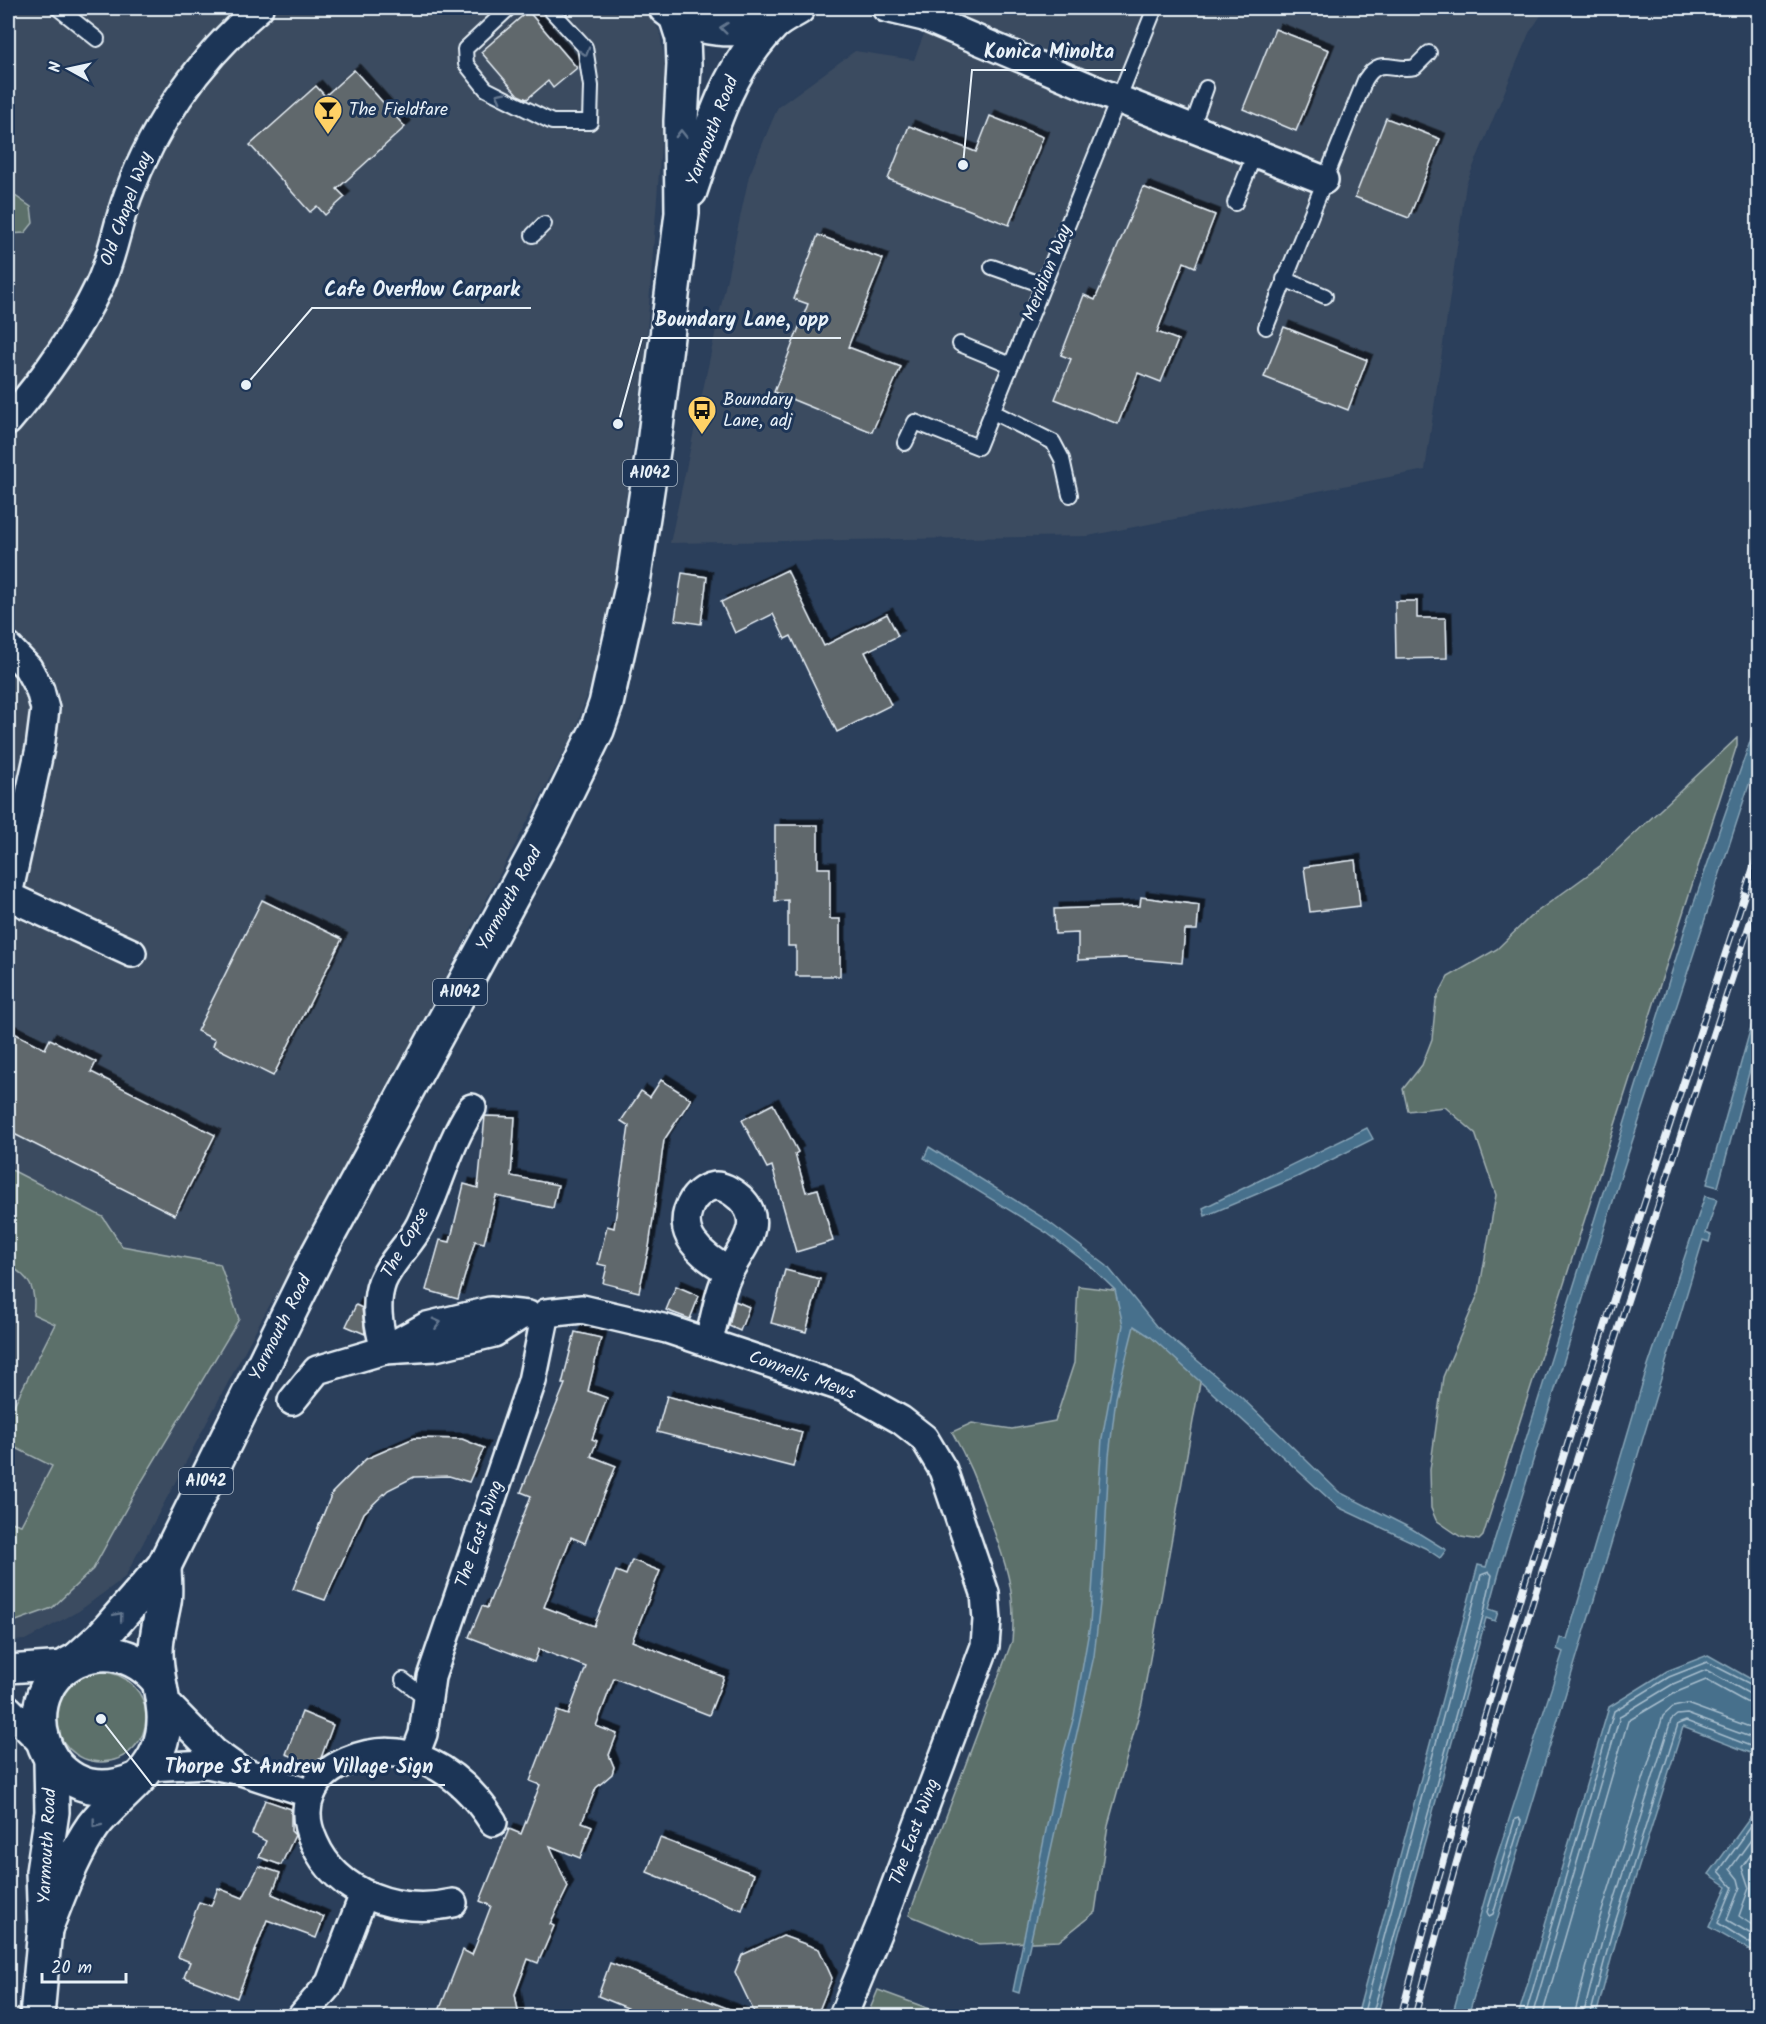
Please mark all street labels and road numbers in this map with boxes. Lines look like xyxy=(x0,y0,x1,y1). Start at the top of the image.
street label: Yarmouth Road xyxy=(679,71,748,190)
street label: Old Chapel Way xyxy=(93,147,161,270)
street label: Meridian Way xyxy=(1015,220,1081,326)
road number: A1042 xyxy=(623,460,677,486)
street label: Yarmouth Road xyxy=(469,840,551,957)
road number: A1042 xyxy=(433,979,487,1005)
street label: The Copse xyxy=(374,1202,438,1284)
street label: Yarmouth Road xyxy=(242,1269,321,1386)
street label: Connells Mews xyxy=(744,1343,860,1409)
road number: A1042 xyxy=(179,1468,233,1494)
street label: The East Wing xyxy=(448,1476,512,1592)
street label: The East Wing xyxy=(882,1774,948,1890)
street label: Yarmouth Road xyxy=(30,1786,66,1905)

